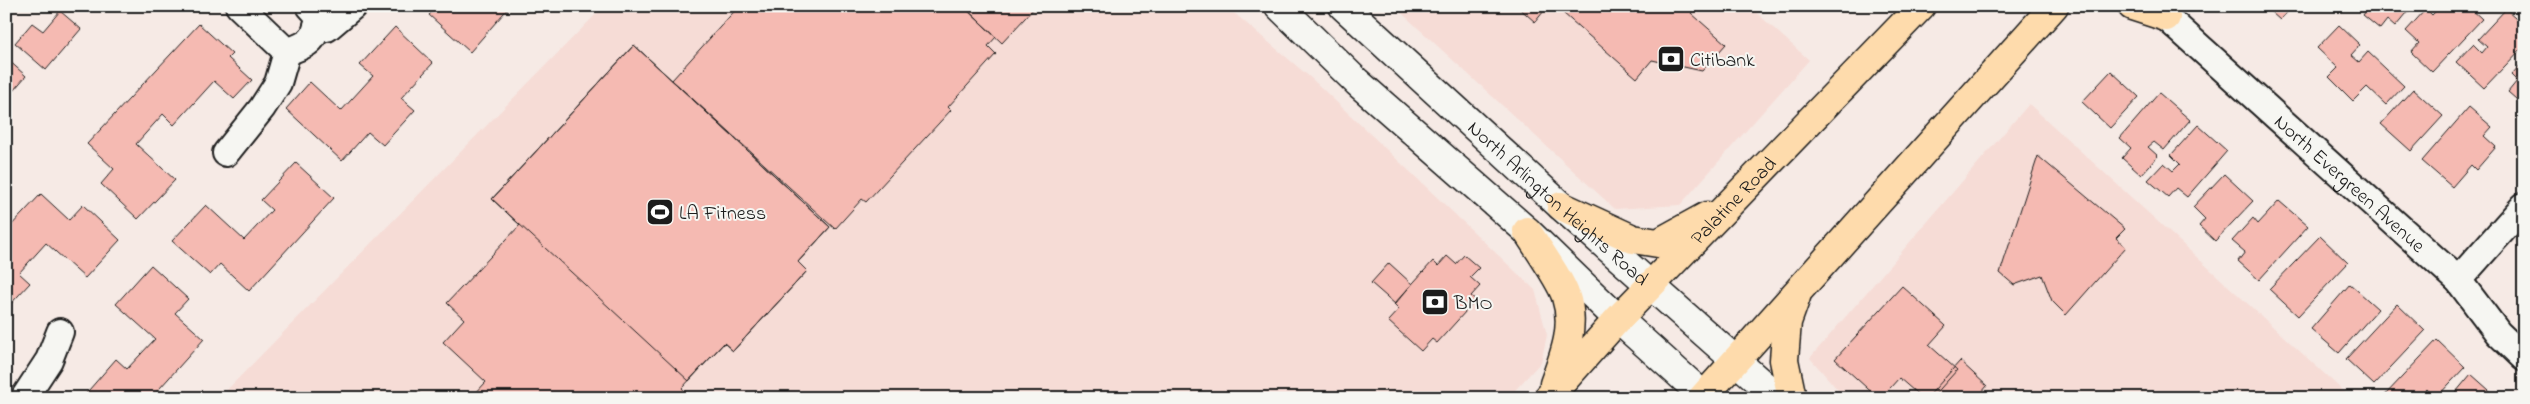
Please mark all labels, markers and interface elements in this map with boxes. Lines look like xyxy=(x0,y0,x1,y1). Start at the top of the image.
bank icon: Citibank xyxy=(1656,44,1686,74)
place label: Citibank xyxy=(1690,47,1755,76)
street label: North Evergreen Avenue xyxy=(2267,109,2431,261)
street label: North Arlington Heights Road xyxy=(1460,115,1654,294)
street label: Palatine Road xyxy=(1685,151,1785,253)
sports icon: LA Fitness xyxy=(645,197,675,227)
place label: LA Fitness xyxy=(679,200,766,229)
bank icon: BMO xyxy=(1420,287,1450,317)
place label: BMO xyxy=(1453,290,1493,319)

